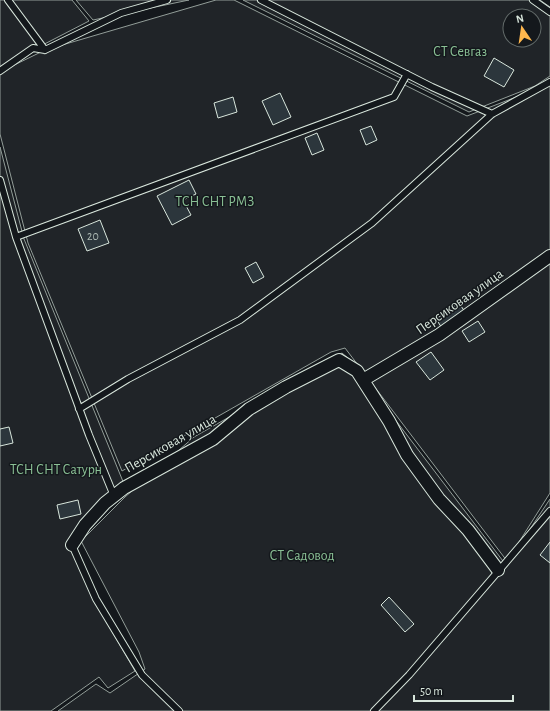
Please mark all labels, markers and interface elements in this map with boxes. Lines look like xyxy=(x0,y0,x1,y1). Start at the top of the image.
north arrow xyxy=(502,8,542,48)
text: N xyxy=(515,13,525,25)
park label: СТ Севгаз xyxy=(433,45,487,59)
park label: ТСН СНТ РМЗ xyxy=(176,195,254,209)
house number: 20 xyxy=(87,230,99,242)
street label: Персиковая улица xyxy=(413,266,506,337)
street label: Персиковая улица xyxy=(122,412,219,476)
park label: ТСН СНТ Сатурн xyxy=(10,463,102,477)
park label: СТ Садовод xyxy=(270,549,334,563)
scale bar xyxy=(414,677,513,703)
text: 50 m xyxy=(420,685,443,697)

